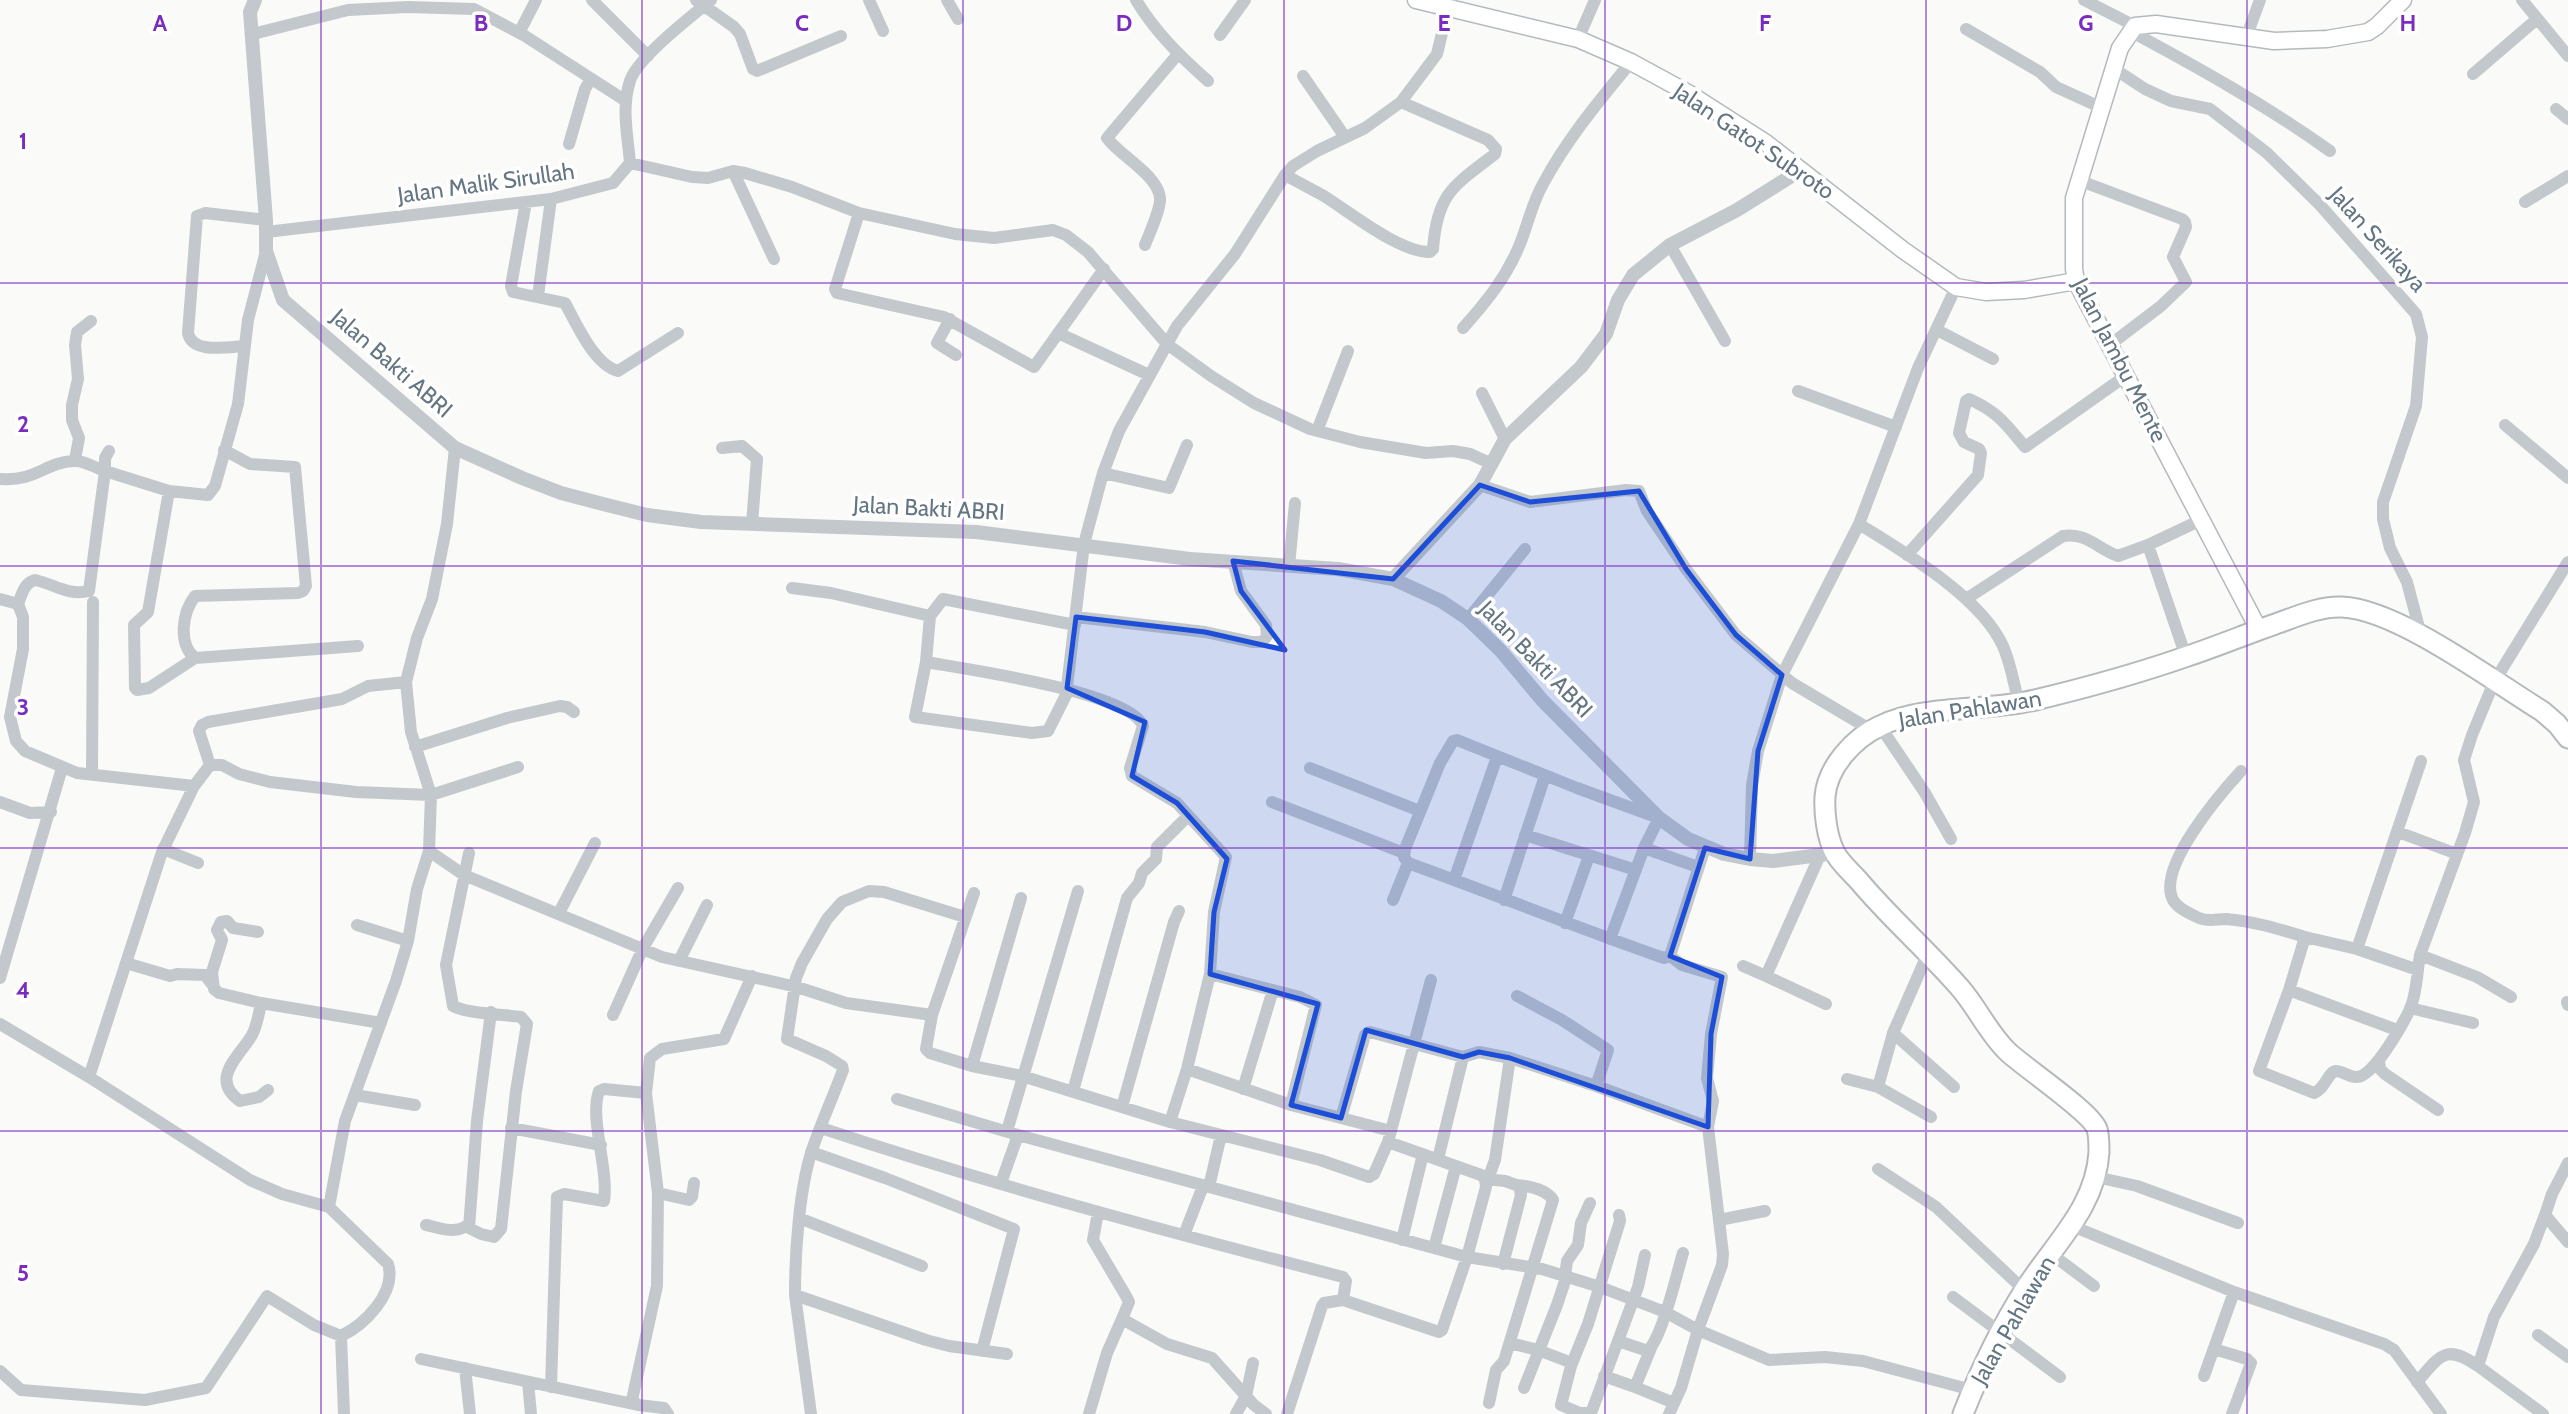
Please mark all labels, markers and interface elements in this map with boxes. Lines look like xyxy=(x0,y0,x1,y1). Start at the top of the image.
text: A xyxy=(153,9,168,37)
text: B xyxy=(474,9,488,37)
text: C xyxy=(795,9,809,37)
text: D xyxy=(1116,9,1132,37)
text: E xyxy=(1437,9,1451,37)
text: F xyxy=(1759,9,1771,37)
text: G xyxy=(2078,9,2094,37)
text: H xyxy=(2400,9,2416,37)
street label: Jalan Gatot Subroto xyxy=(1667,76,1840,205)
text: 1 xyxy=(19,127,27,155)
street label: Jalan Malik Sirullah xyxy=(395,157,576,209)
street label: Jalan Serikaya xyxy=(2323,180,2433,297)
street label: Jalan Jambu Mente xyxy=(2066,272,2174,447)
street label: Jalan Bakti ABRI xyxy=(325,302,458,423)
text: 2 xyxy=(17,410,29,438)
street label: Jalan Bakti ABRI xyxy=(852,490,1005,526)
street label: Jalan Bakti ABRI xyxy=(1473,594,1599,723)
street label: Jalan Pahlawan xyxy=(1896,684,2043,734)
text: 3 xyxy=(17,693,29,721)
text: 4 xyxy=(16,976,30,1004)
street label: Jalan Pahlawan xyxy=(1964,1251,2061,1390)
text: 5 xyxy=(17,1259,29,1287)

